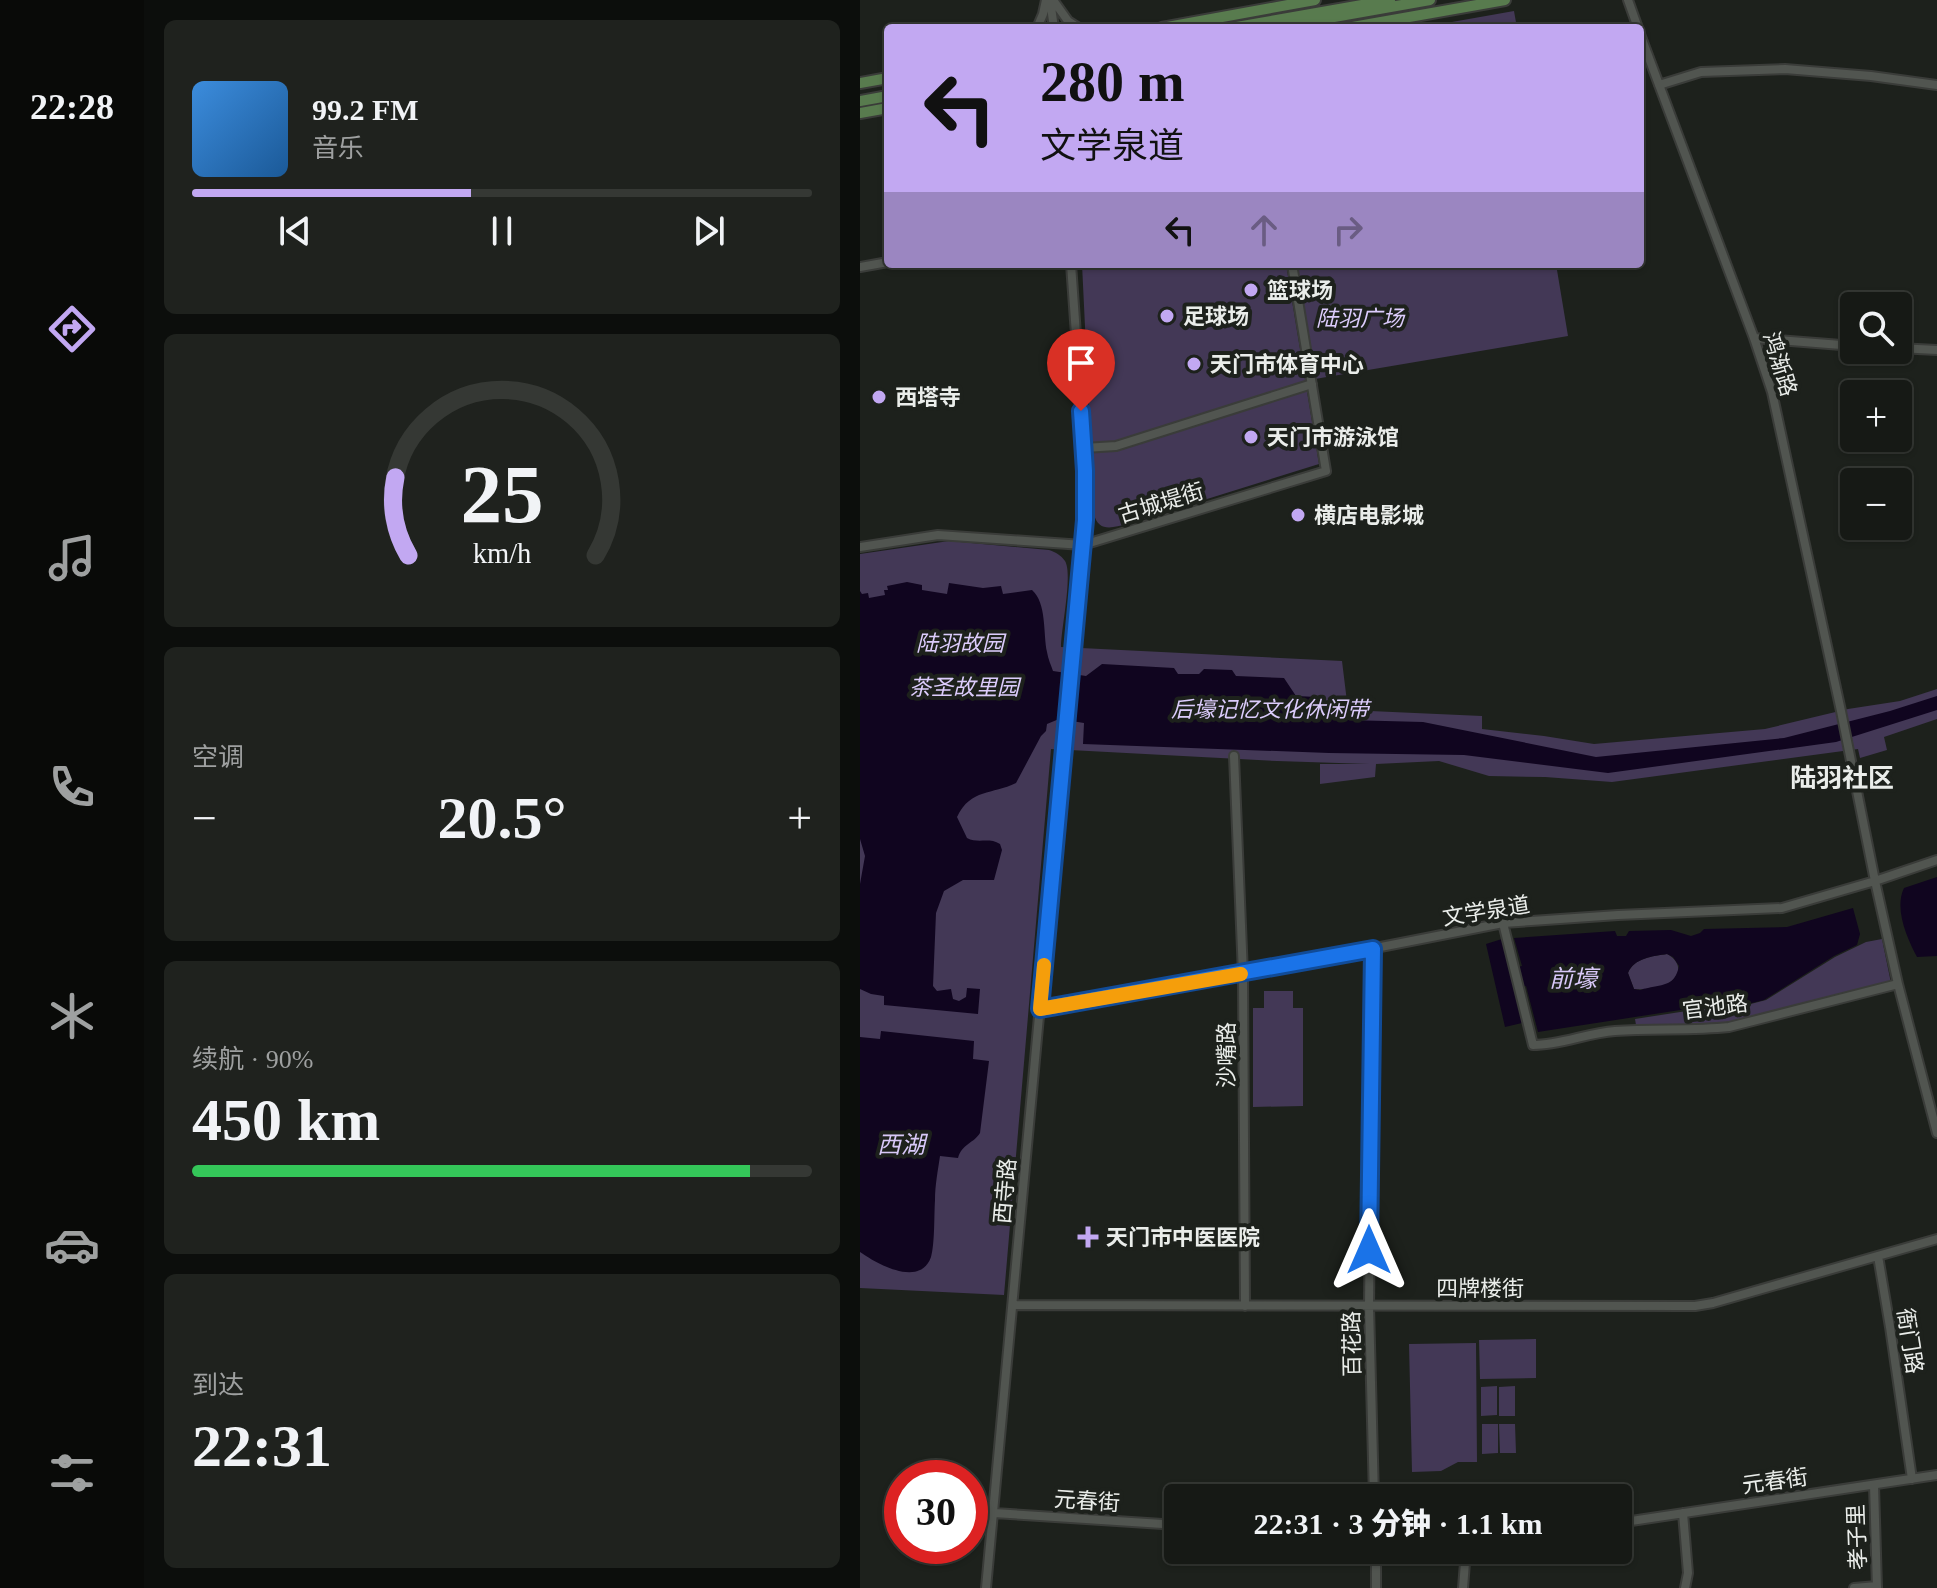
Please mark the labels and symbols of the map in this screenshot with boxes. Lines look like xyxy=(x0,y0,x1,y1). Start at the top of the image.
place label: 篮球场 xyxy=(1267,278,1333,303)
marker: 篮球场 xyxy=(1242,281,1260,299)
place label: 足球场 xyxy=(1183,304,1249,329)
park label: 陆羽广场 xyxy=(1316,306,1406,331)
marker: 足球场 xyxy=(1158,307,1176,325)
pin xyxy=(1047,329,1115,411)
street label: 鸿渐路 xyxy=(1758,329,1802,399)
place label: 天门市体育中心 xyxy=(1210,352,1364,377)
marker: 天门市体育中心 xyxy=(1185,355,1203,373)
place label: 西塔寺 xyxy=(895,385,961,410)
marker: 西塔寺 xyxy=(870,388,888,406)
place label: 天门市游泳馆 xyxy=(1267,425,1399,450)
marker: 天门市游泳馆 xyxy=(1242,428,1260,446)
street label: 古城堤街 xyxy=(1115,478,1207,528)
place label: 横店电影城 xyxy=(1314,503,1424,528)
marker: 横店电影城 xyxy=(1289,506,1307,524)
park label: 陆羽故园 xyxy=(916,631,1007,656)
park label: 茶圣故里园 xyxy=(909,675,1022,700)
park label: 后壕记忆文化休闲带 xyxy=(1171,697,1372,722)
district label: 陆羽社区 xyxy=(1790,764,1894,793)
street label: 文学泉道 xyxy=(1441,892,1531,930)
water label: 前壕 xyxy=(1549,966,1601,992)
street label: 官池路 xyxy=(1681,991,1749,1023)
street label: 沙嘴路 xyxy=(1214,1022,1239,1088)
water label: 西湖 xyxy=(877,1132,929,1158)
street label: 西寺路 xyxy=(990,1157,1020,1225)
position arrow xyxy=(1327,1208,1411,1292)
place label: 天门市中医医院 xyxy=(1106,1225,1260,1250)
marker: 天门市中医医院 xyxy=(1077,1226,1099,1248)
street label: 四牌楼街 xyxy=(1436,1276,1524,1301)
street label: 衙门路 xyxy=(1892,1306,1928,1376)
street label: 百花路 xyxy=(1339,1311,1365,1377)
speed limit sign: 30 xyxy=(884,1460,988,1564)
street label: 元春街 xyxy=(1741,1464,1809,1498)
street label: 元春街 xyxy=(1053,1486,1121,1516)
street label: 孝子里 xyxy=(1843,1504,1871,1570)

